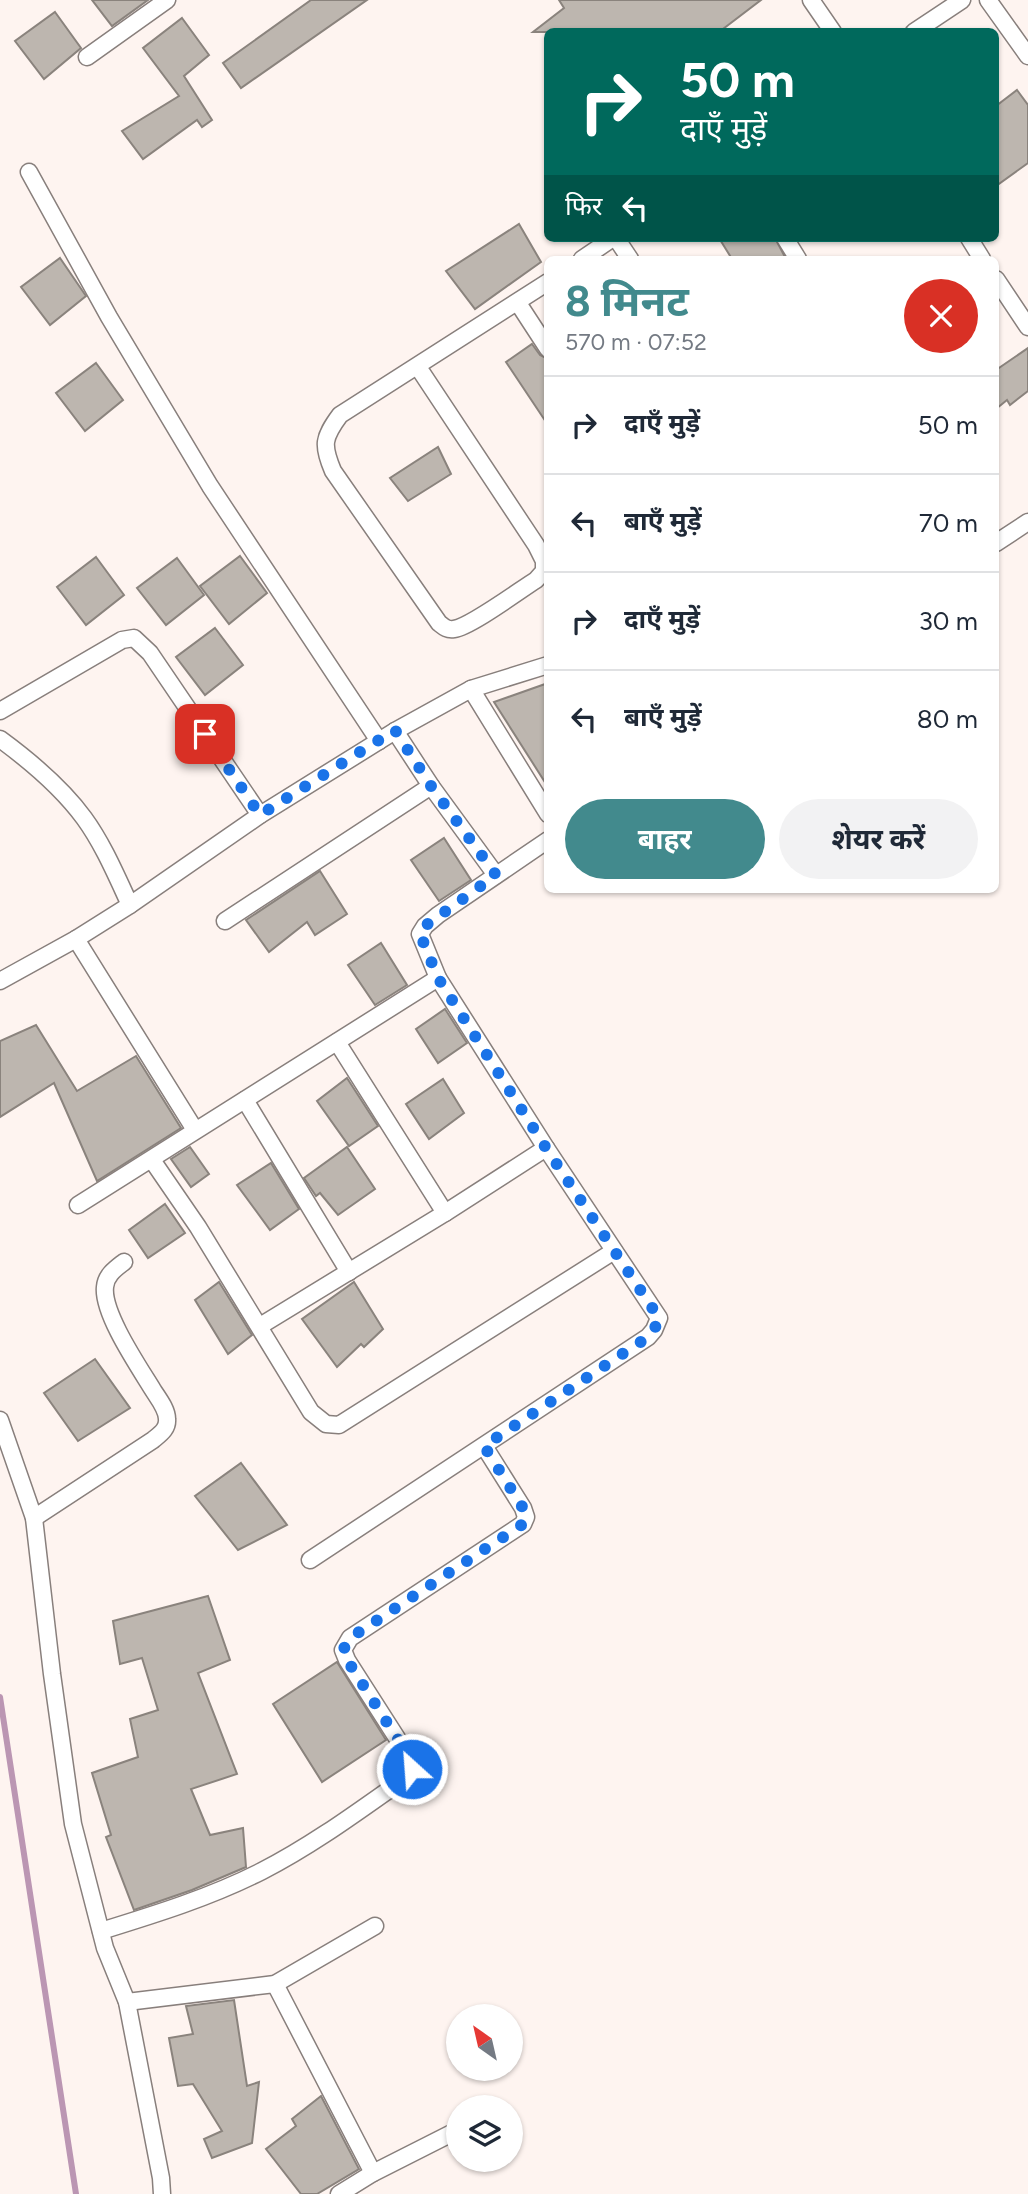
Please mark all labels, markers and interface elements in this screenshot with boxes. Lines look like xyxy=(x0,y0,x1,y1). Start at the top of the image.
text: 50 m xyxy=(680,50,795,109)
icon: right xyxy=(565,56,656,147)
text: दाएँ मुड़ें xyxy=(680,110,767,148)
icon: left xyxy=(616,189,654,227)
text: फिर xyxy=(565,190,602,222)
text: 8 मिनट xyxy=(565,276,689,327)
button: close xyxy=(904,279,978,353)
text: 570 m · 07:52 xyxy=(565,328,707,356)
icon: right xyxy=(565,406,603,444)
text: दाएँ मुड़ें xyxy=(624,407,700,439)
text: 50 m xyxy=(918,409,978,441)
icon: left xyxy=(565,504,603,542)
text: बाएँ मुड़ें xyxy=(624,505,701,537)
text: 70 m xyxy=(919,507,978,539)
icon: right xyxy=(565,602,603,640)
text: दाएँ मुड़ें xyxy=(624,603,700,635)
text: 30 m xyxy=(919,605,978,637)
icon: left xyxy=(565,700,603,738)
text: बाएँ मुड़ें xyxy=(624,701,701,733)
text: 80 m xyxy=(917,703,978,735)
pin xyxy=(175,704,235,764)
icon: arrive xyxy=(186,715,224,753)
button: बाहर xyxy=(565,799,765,879)
button: शेयर करें xyxy=(779,799,978,879)
position arrow xyxy=(375,1732,449,1806)
north arrow xyxy=(446,2004,523,2081)
map controls xyxy=(446,2004,523,2172)
button: layers xyxy=(446,2095,523,2172)

